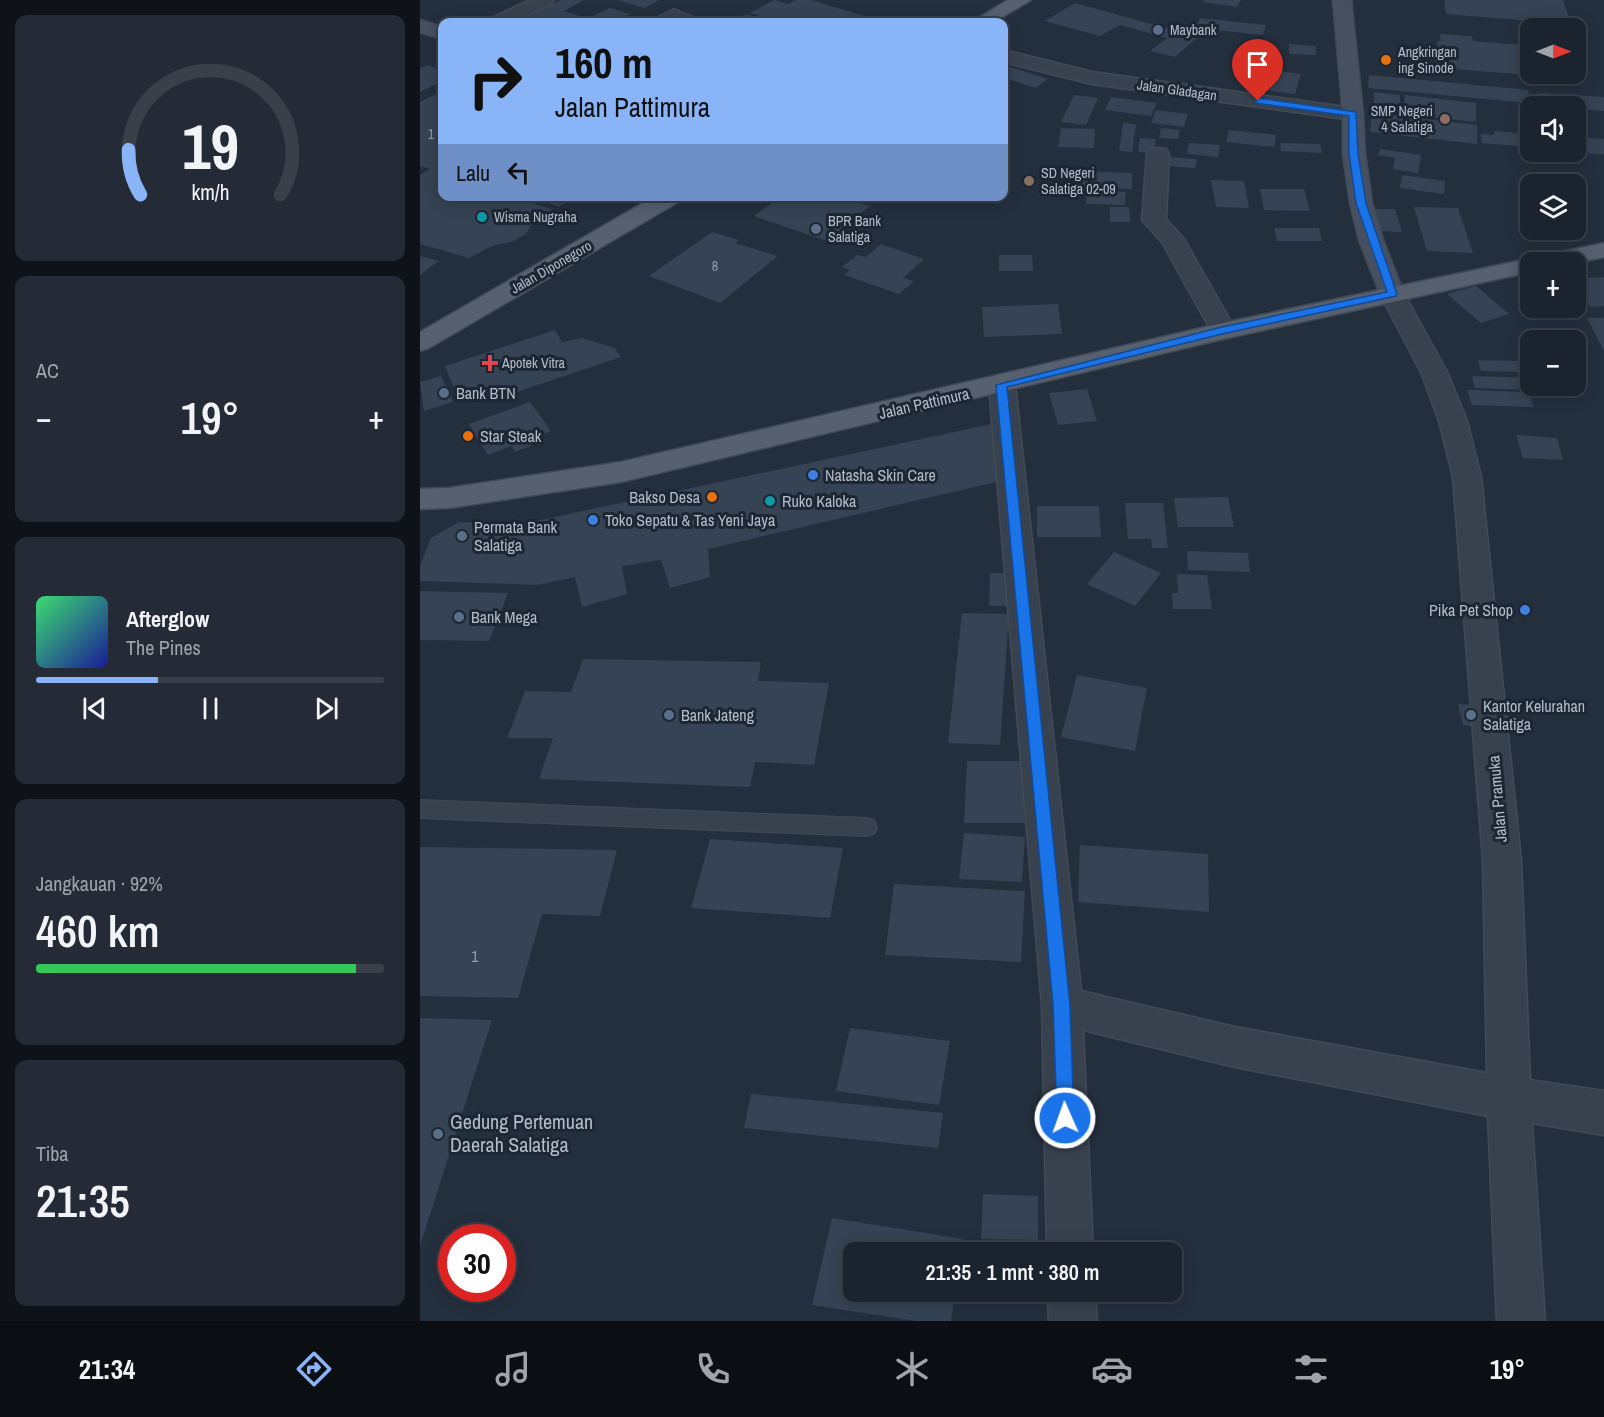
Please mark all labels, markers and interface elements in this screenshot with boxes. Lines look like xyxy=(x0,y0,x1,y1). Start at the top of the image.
north arrow xyxy=(1520,18,1586,84)
map controls xyxy=(1520,18,1586,396)
place label: Maybank xyxy=(1170,21,1217,39)
marker: Maybank xyxy=(1151,23,1165,37)
text: 160 m xyxy=(555,35,653,91)
pin xyxy=(1232,39,1283,101)
icon: right xyxy=(456,42,534,120)
place label: Angkringan ing Sinode xyxy=(1397,43,1457,77)
icon: arrive xyxy=(1241,48,1274,81)
marker: Angkringan ing Sinode xyxy=(1379,53,1393,67)
street label: Jalan Gladagan xyxy=(1136,75,1218,105)
text: Jalan Pattimura xyxy=(555,89,710,125)
button: sound xyxy=(1520,96,1586,162)
place label: SMP Negeri 4 Salatiga xyxy=(1371,102,1434,136)
text: 19 xyxy=(182,104,238,188)
marker: SMP Negeri 4 Salatiga xyxy=(1438,112,1452,126)
house number: 1 xyxy=(428,125,435,143)
icon: left xyxy=(502,156,535,189)
text: Lalu xyxy=(456,158,490,188)
place label: SD Negeri Salatiga 02-09 xyxy=(1041,164,1116,198)
marker: SD Negeri Salatiga 02-09 xyxy=(1022,174,1036,188)
button: layers xyxy=(1520,174,1586,240)
text: km/h xyxy=(191,178,229,207)
place label: Wisma Nugraha xyxy=(494,208,578,226)
marker: Wisma Nugraha xyxy=(475,210,489,224)
place label: BPR Bank Salatiga xyxy=(828,212,881,246)
marker: BPR Bank Salatiga xyxy=(809,222,823,236)
street label: Jalan Diponegoro xyxy=(507,237,595,297)
button: + xyxy=(1520,252,1586,318)
house number: 8 xyxy=(712,257,718,275)
button: − xyxy=(1520,330,1586,396)
place label: Apotek Vitra xyxy=(501,354,566,372)
marker: Apotek Vitra xyxy=(483,356,497,370)
text: AC xyxy=(36,357,59,384)
place label: Bank BTN xyxy=(456,382,516,404)
street label: Jalan Pattimura xyxy=(877,382,972,424)
marker: Bank BTN xyxy=(437,386,451,400)
text: 19° xyxy=(180,387,240,448)
text: − xyxy=(36,395,52,439)
text: + xyxy=(368,395,384,439)
place label: Star Steak xyxy=(480,425,542,447)
marker: Star Steak xyxy=(461,429,475,443)
place label: Natasha Skin Care xyxy=(825,464,936,486)
marker: Natasha Skin Care xyxy=(806,468,820,482)
place label: Bakso Desa xyxy=(629,486,701,508)
marker: Bakso Desa xyxy=(705,490,719,504)
place label: Ruko Kaloka xyxy=(782,490,857,512)
marker: Ruko Kaloka xyxy=(763,494,777,508)
place label: Toko Sepatu & Tas Yeni Jaya xyxy=(605,509,776,531)
marker: Toko Sepatu & Tas Yeni Jaya xyxy=(586,513,600,527)
place label: Permata Bank Salatiga xyxy=(474,516,558,556)
marker: Permata Bank Salatiga xyxy=(455,529,469,543)
place label: Pika Pet Shop xyxy=(1429,599,1513,621)
marker: Pika Pet Shop xyxy=(1518,603,1532,617)
text: Afterglow xyxy=(126,604,209,634)
place label: Bank Mega xyxy=(471,606,538,628)
marker: Bank Mega xyxy=(452,610,466,624)
text: The Pines xyxy=(126,634,201,661)
icon: previous xyxy=(78,692,111,725)
icon: pause xyxy=(194,692,227,725)
icon: next xyxy=(310,692,343,725)
place label: Kantor Kelurahan Salatiga xyxy=(1483,695,1585,735)
place label: Bank Jateng xyxy=(681,704,755,726)
marker: Bank Jateng xyxy=(662,708,676,722)
marker: Kantor Kelurahan Salatiga xyxy=(1464,708,1478,722)
street label: Jalan Pramuka xyxy=(1482,754,1512,844)
text: Jangkauan · 92% xyxy=(36,870,163,897)
text: 460 km xyxy=(36,900,160,961)
house number: 1 xyxy=(471,945,479,967)
position arrow xyxy=(1033,1086,1097,1150)
place label: Gedung Pertemuan Daerah Salatiga xyxy=(450,1108,593,1158)
marker: Gedung Pertemuan Daerah Salatiga xyxy=(431,1127,445,1141)
text: Tiba xyxy=(36,1140,68,1167)
text: 21:35 xyxy=(36,1170,130,1231)
speed limit sign: 30 xyxy=(438,1224,516,1302)
text: 21:35 · 1 mnt · 380 m xyxy=(926,1257,1099,1287)
icon: directions xyxy=(293,1348,335,1390)
icon: music xyxy=(492,1348,534,1390)
icon: phone xyxy=(692,1348,734,1390)
icon: climate xyxy=(891,1348,933,1390)
icon: car xyxy=(1091,1348,1133,1390)
icon: filters xyxy=(1290,1348,1332,1390)
text: 21:34 xyxy=(79,1351,135,1387)
text: 19° xyxy=(1490,1351,1525,1387)

